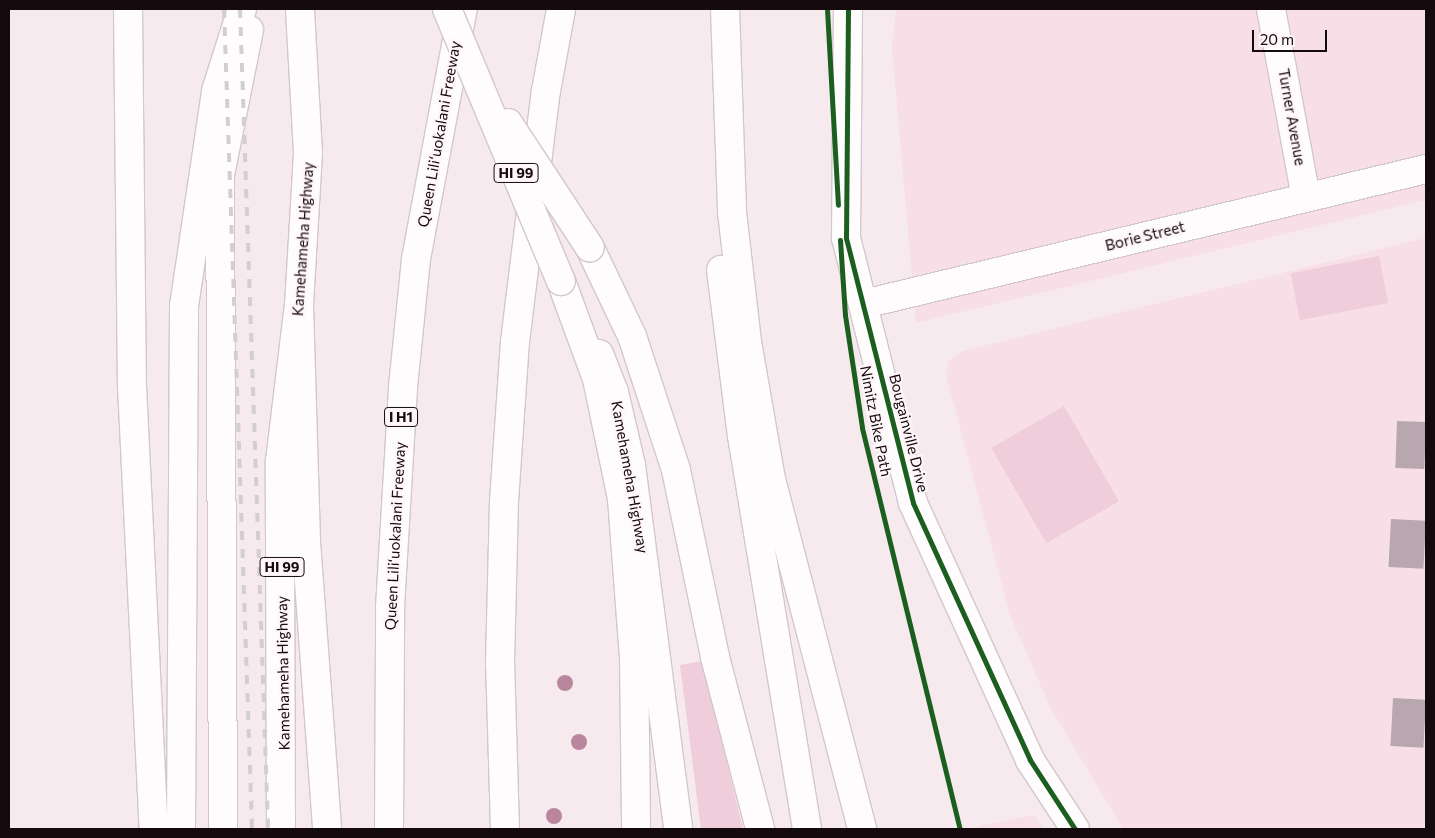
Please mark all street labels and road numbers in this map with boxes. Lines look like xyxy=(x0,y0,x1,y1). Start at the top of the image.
street label: Queen Liliʻuokalani Freeway xyxy=(414,39,464,229)
street label: Turner Avenue xyxy=(1275,67,1309,167)
street label: Kamehameha Highway xyxy=(289,161,317,317)
road number: HI 99 xyxy=(494,162,538,184)
street label: Borie Street xyxy=(1103,217,1187,255)
street label: Nimitz Bike Path xyxy=(856,364,896,478)
street label: Bougainville Drive xyxy=(886,372,932,494)
street label: Kamehameha Highway xyxy=(608,399,652,555)
road number: I H1 xyxy=(384,406,418,428)
street label: Queen Liliʻuokalani Freeway xyxy=(381,441,409,631)
road number: HI 99 xyxy=(260,556,304,578)
street label: Kamehameha Highway xyxy=(273,596,293,750)

